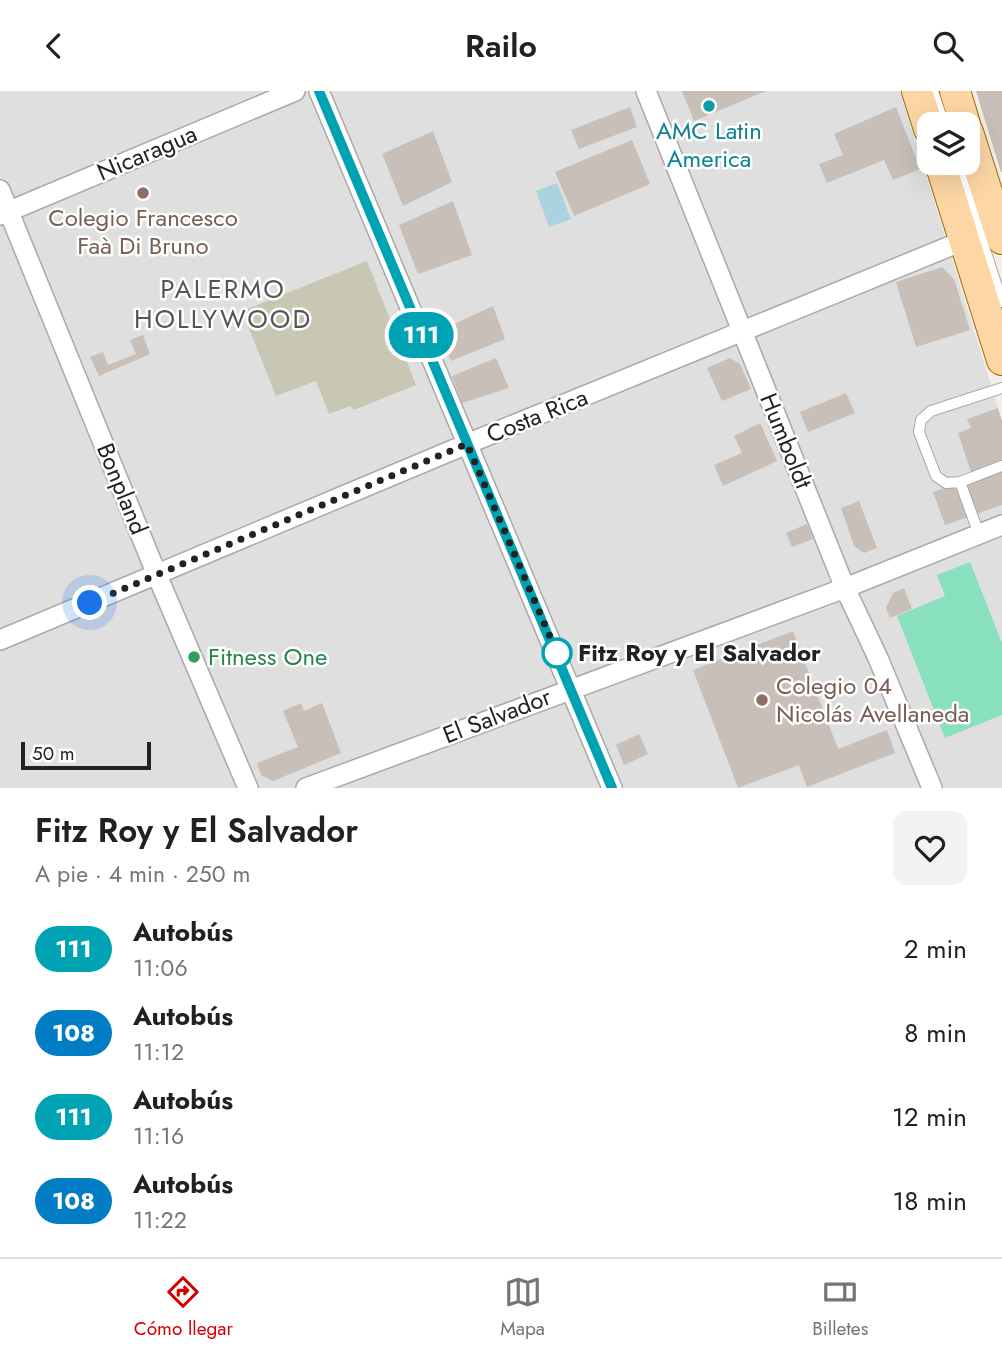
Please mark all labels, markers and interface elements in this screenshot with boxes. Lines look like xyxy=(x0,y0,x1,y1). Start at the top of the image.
text: Railo xyxy=(465,23,537,69)
icon: back xyxy=(35,27,73,65)
icon: search xyxy=(929,27,967,65)
marker: AMC Latin America xyxy=(701,98,717,114)
map controls xyxy=(917,112,980,175)
button: layers xyxy=(917,112,980,175)
place label: AMC Latin America xyxy=(656,113,762,176)
street label: Nicaragua xyxy=(91,116,202,189)
marker: Colegio Francesco Faà Di Bruno xyxy=(135,185,151,201)
place label: Colegio Francesco Faà Di Bruno xyxy=(48,200,238,263)
district label: PALERMO HOLLYWOOD xyxy=(134,270,312,338)
line badge: 111 xyxy=(381,312,461,358)
text: 111 xyxy=(403,317,439,352)
street label: Costa Rica xyxy=(481,379,593,452)
street label: Humboldt xyxy=(751,388,822,494)
street label: Bonpland xyxy=(88,438,157,540)
your location xyxy=(72,585,107,620)
place label: Fitz Roy y El Salvador xyxy=(578,635,821,670)
marker: Fitz Roy y El Salvador xyxy=(542,638,572,668)
place label: Fitness One xyxy=(208,639,327,674)
marker: Fitness One xyxy=(186,649,202,665)
place label: Colegio 04 Nicolás Avellaneda xyxy=(776,668,969,731)
street label: El Salvador xyxy=(438,679,557,752)
marker: Colegio 04 Nicolás Avellaneda xyxy=(754,692,770,708)
scale bar xyxy=(21,739,150,771)
text: 50 m xyxy=(32,740,75,767)
text: Fitz Roy y El Salvador xyxy=(35,807,358,854)
button: heart xyxy=(893,811,967,885)
text: A pie · 4 min · 250 m xyxy=(35,857,250,891)
text: Autobús xyxy=(133,913,233,951)
text: 2 min xyxy=(904,930,967,968)
text: 111 xyxy=(55,931,92,966)
text: 11:06 xyxy=(133,951,188,985)
text: Autobús xyxy=(133,997,233,1035)
text: 8 min xyxy=(904,1014,967,1052)
text: 108 xyxy=(52,1015,95,1050)
text: 11:12 xyxy=(133,1035,184,1069)
text: Autobús xyxy=(133,1081,233,1119)
text: 12 min xyxy=(892,1098,967,1136)
text: 111 xyxy=(55,1099,92,1134)
text: 11:16 xyxy=(133,1119,184,1153)
text: Autobús xyxy=(133,1165,233,1203)
text: 18 min xyxy=(893,1182,967,1220)
text: 108 xyxy=(52,1183,95,1218)
text: 11:22 xyxy=(133,1203,187,1237)
tab: Cómo llegar xyxy=(134,1273,233,1342)
tab: Mapa xyxy=(500,1273,545,1342)
tab: Billetes xyxy=(812,1273,868,1342)

